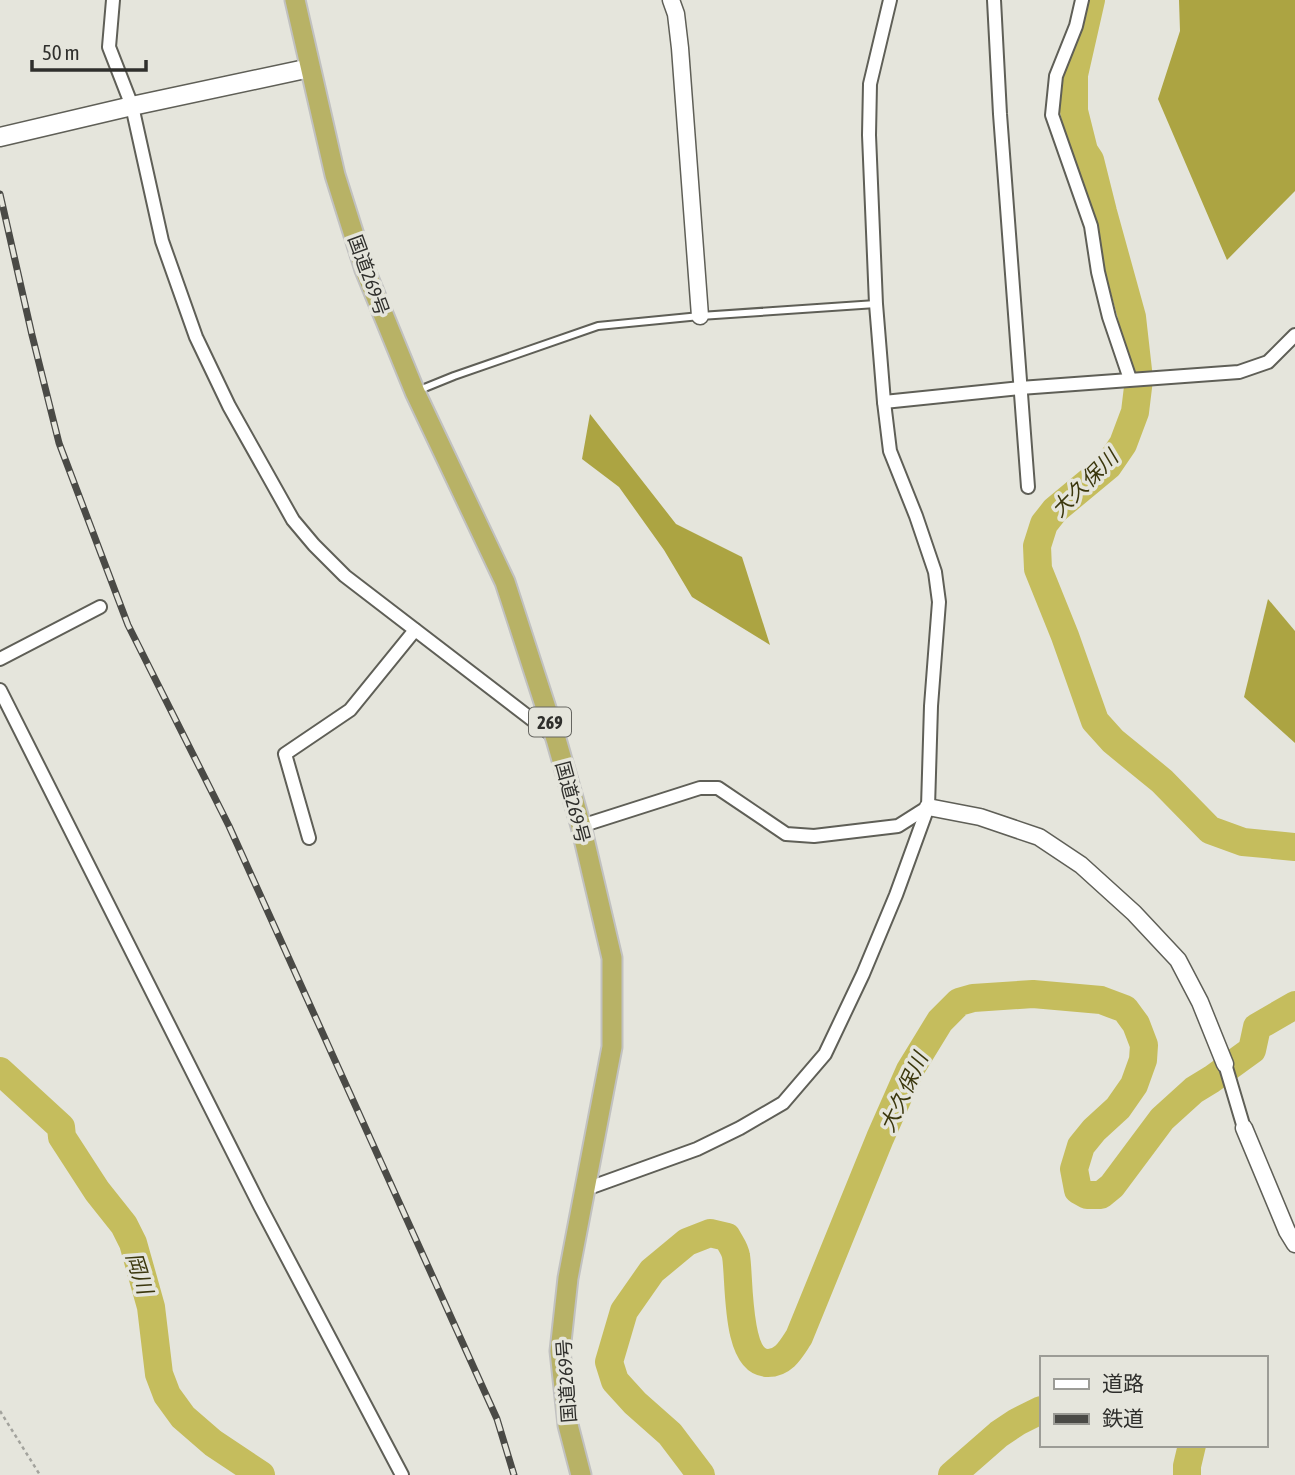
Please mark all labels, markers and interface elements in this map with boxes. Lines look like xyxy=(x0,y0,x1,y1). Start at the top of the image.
scale bar xyxy=(32,28,145,72)
text: 50 m xyxy=(42,40,80,64)
street label: 国道269号 xyxy=(344,232,394,318)
water label: 大久保川 xyxy=(1046,443,1124,521)
road number: 269 xyxy=(529,708,571,736)
street label: 国道269号 xyxy=(552,759,594,845)
water label: 大久保川 xyxy=(874,1047,932,1135)
water label: 岡川 xyxy=(122,1249,159,1299)
street label: 国道269号 xyxy=(552,1338,580,1424)
legend xyxy=(1040,1356,1267,1447)
text: 道路 xyxy=(1102,1371,1144,1395)
text: 鉄道 xyxy=(1102,1406,1144,1430)

